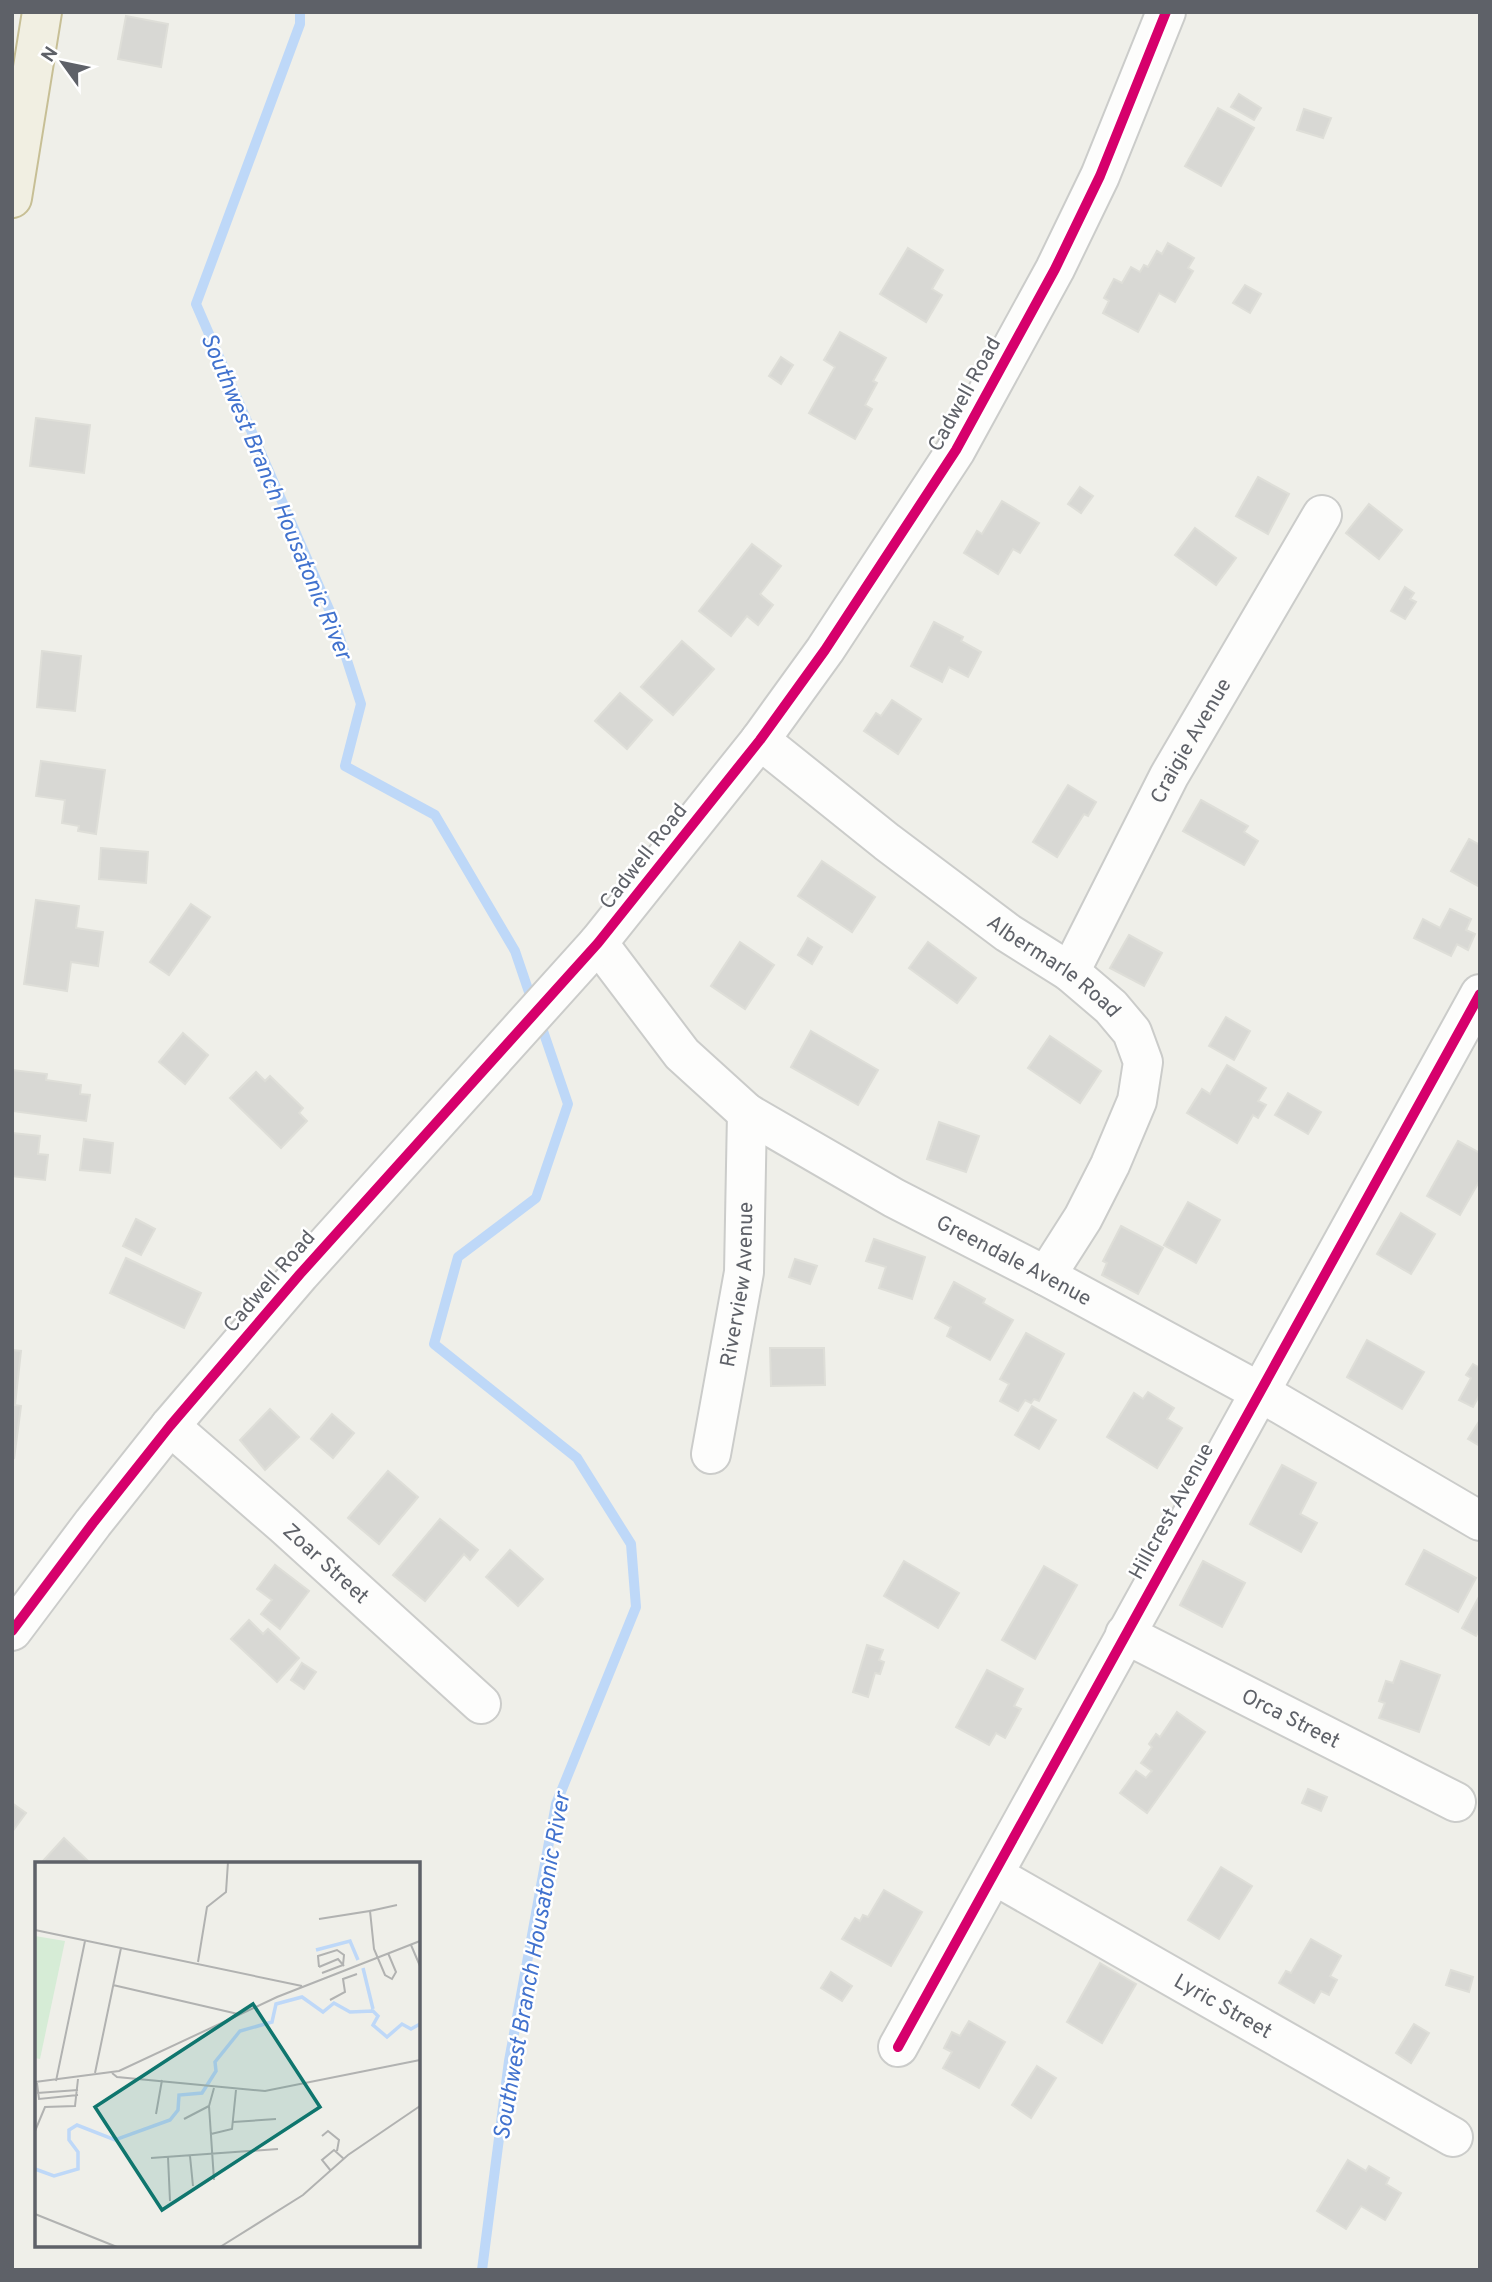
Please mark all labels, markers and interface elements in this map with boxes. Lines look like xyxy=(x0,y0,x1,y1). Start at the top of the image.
north arrow xyxy=(28,28,98,98)
text: N xyxy=(37,43,64,67)
water label: Southwest Branch Housatonic River xyxy=(192,329,358,667)
street label: Cadwell Road xyxy=(923,332,1008,457)
street label: Craigie Avenue xyxy=(1145,674,1238,809)
street label: Cadwell Road xyxy=(594,798,694,915)
street label: Albermarle Road xyxy=(981,910,1126,1024)
street label: Riverview Avenue xyxy=(715,1202,760,1369)
street label: Greendale Avenue xyxy=(931,1210,1096,1313)
street label: Cadwell Road xyxy=(218,1225,322,1339)
street label: Hillcrest Avenue xyxy=(1124,1439,1221,1585)
street label: Zoar Street xyxy=(276,1518,374,1611)
street label: Orca Street xyxy=(1236,1683,1344,1756)
water label: Southwest Branch Housatonic River xyxy=(489,1788,579,2143)
inset map xyxy=(35,1862,420,2247)
street label: Lyric Street xyxy=(1169,1968,1277,2046)

